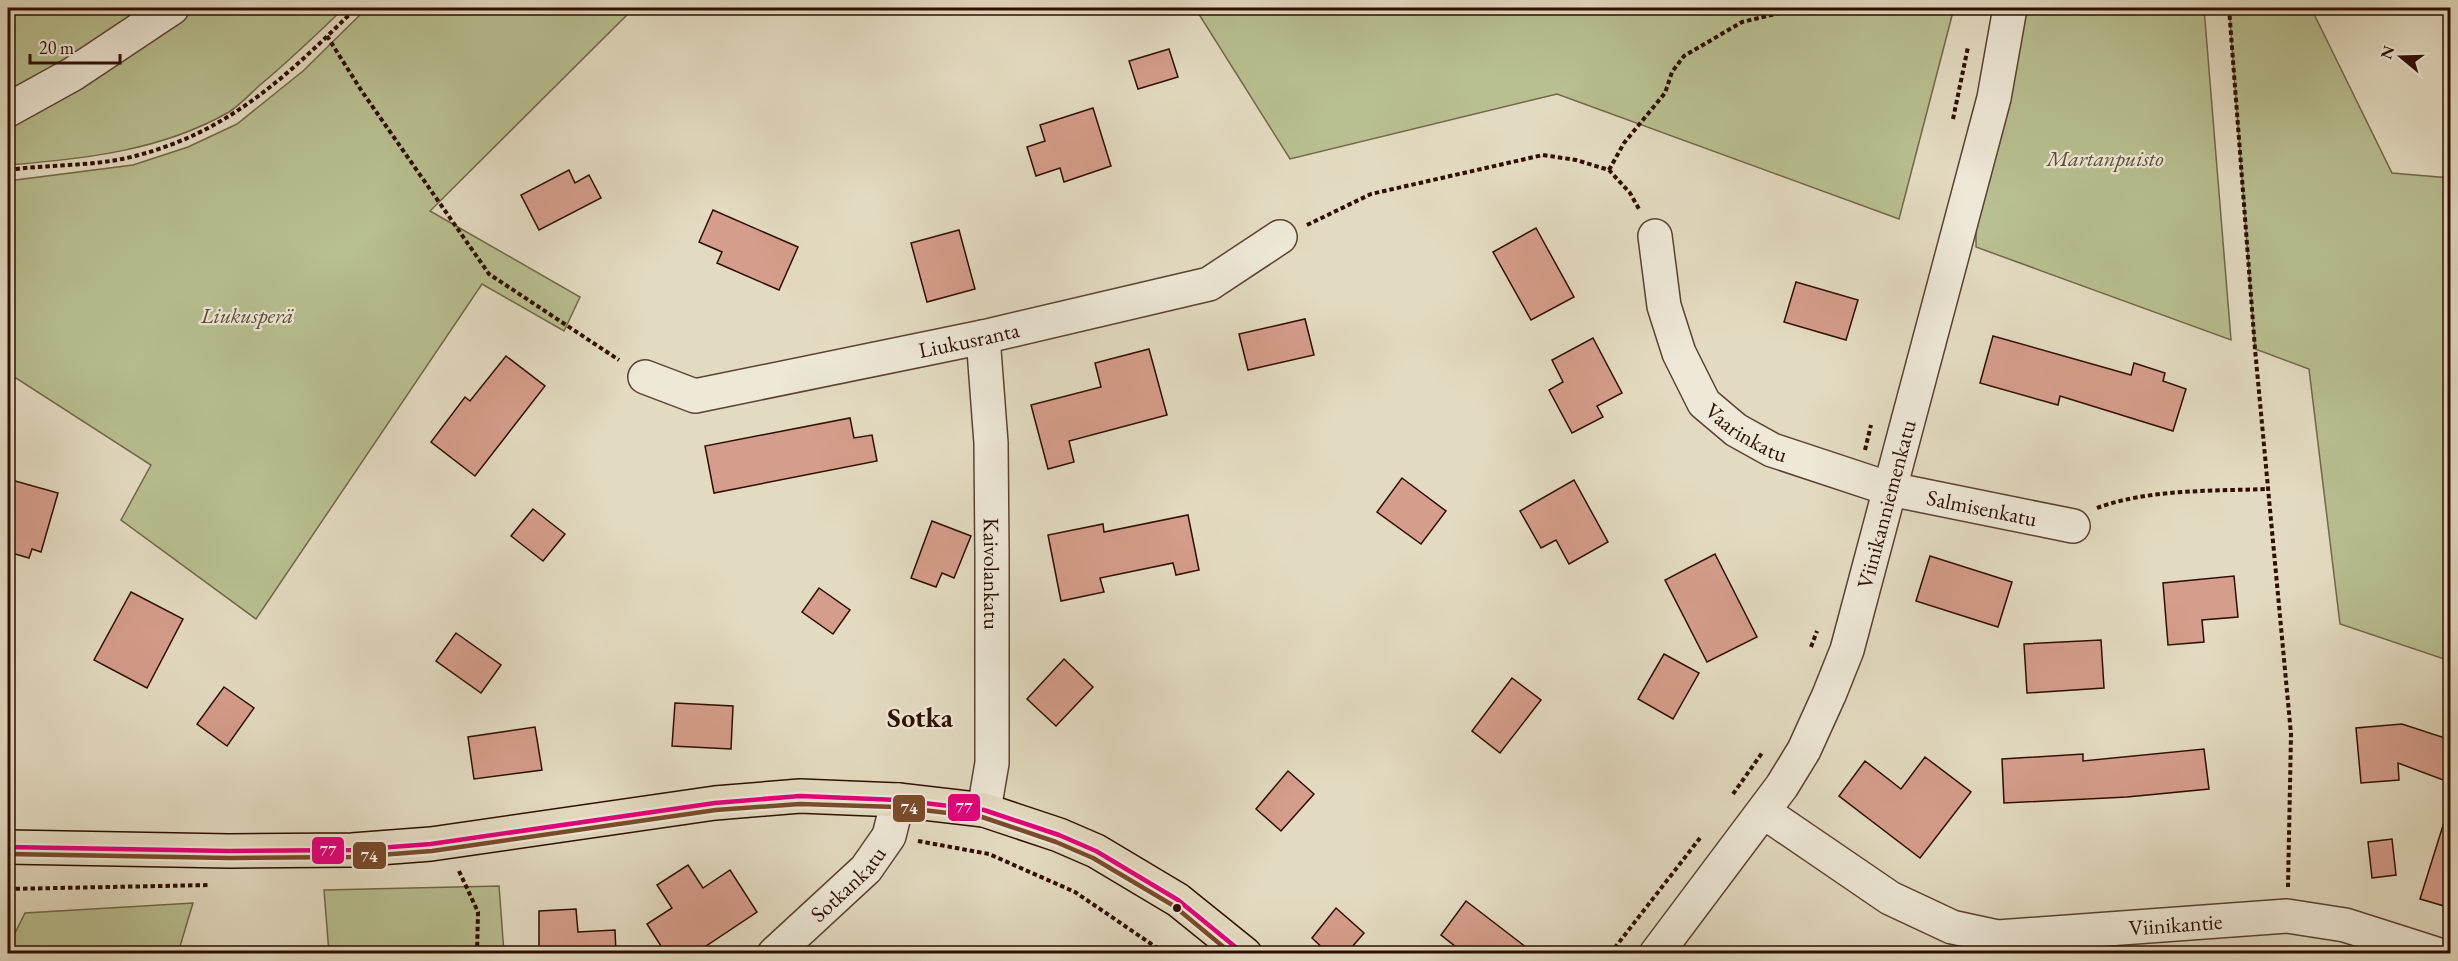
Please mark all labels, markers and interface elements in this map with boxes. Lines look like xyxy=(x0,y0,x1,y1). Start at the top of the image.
scale bar xyxy=(30,27,120,65)
north arrow xyxy=(2371,27,2431,87)
text: 20 m xyxy=(39,36,74,59)
text: N xyxy=(2375,43,2399,62)
park label: Martanpuisto xyxy=(2044,144,2164,173)
park label: Liukusperä xyxy=(200,301,295,330)
street label: Liukusranta xyxy=(916,314,1022,364)
street label: Vaarinkatu xyxy=(1699,396,1791,469)
street label: Viinikanniemenkatu xyxy=(1850,416,1922,592)
street label: Salmisenkatu xyxy=(1924,482,2040,533)
street label: Kaivolankatu xyxy=(977,517,1007,630)
district label: Sotka xyxy=(887,699,954,735)
line badge: 77 xyxy=(947,793,981,822)
line badge: 74 xyxy=(892,794,926,823)
text: 77 xyxy=(956,797,973,818)
text: 74 xyxy=(901,798,918,819)
line badge: 77 xyxy=(311,836,345,865)
text: 77 xyxy=(320,840,337,861)
street label: Sotkankatu xyxy=(804,840,892,928)
line badge: 74 xyxy=(352,841,387,870)
text: 74 xyxy=(361,846,378,867)
unlabelled marker xyxy=(1171,902,1183,914)
street label: Viinikantie xyxy=(2128,906,2224,942)

